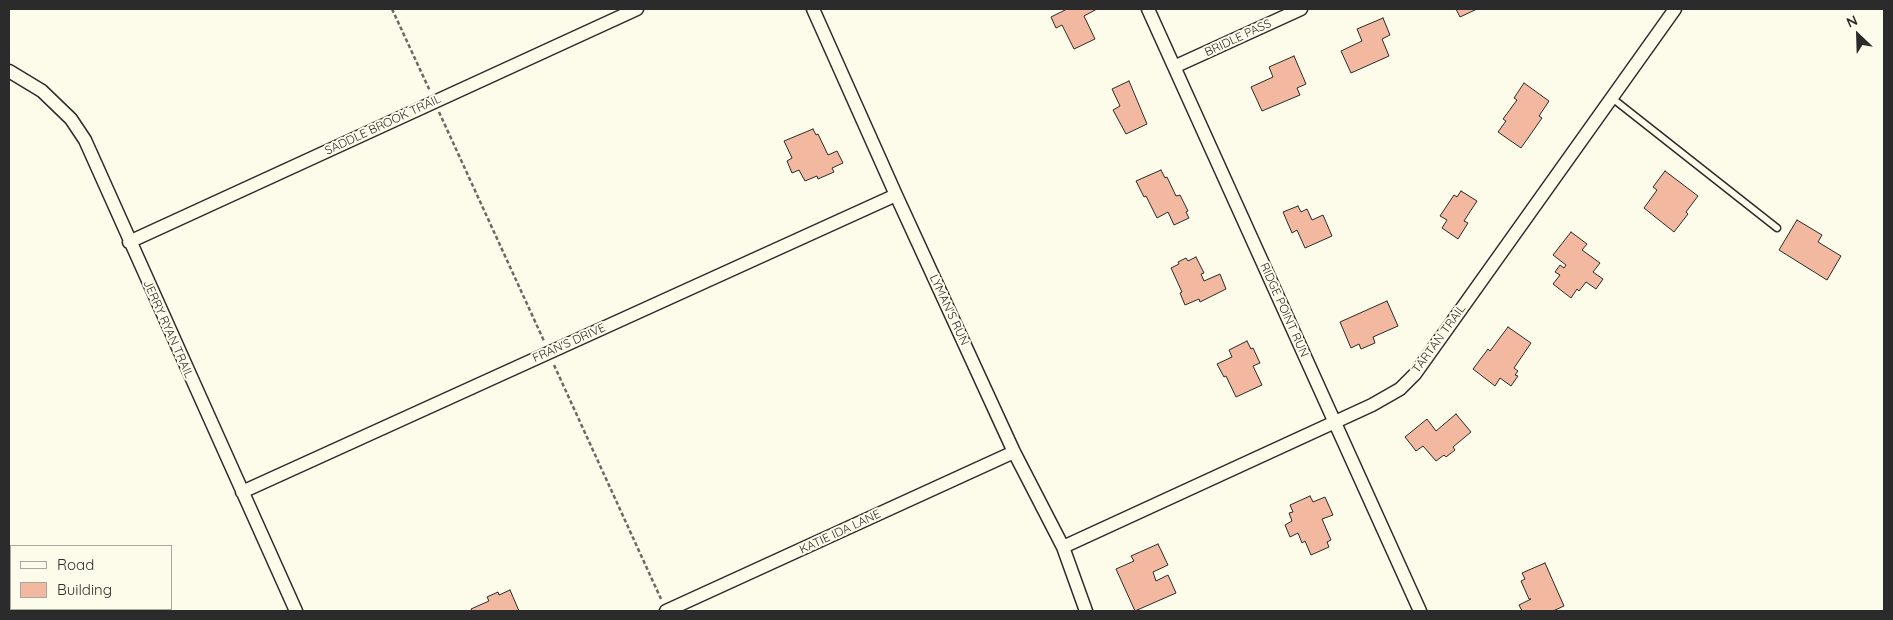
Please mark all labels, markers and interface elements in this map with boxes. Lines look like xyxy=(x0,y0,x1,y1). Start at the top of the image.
north arrow xyxy=(1833,10,1883,60)
text: N xyxy=(1844,11,1860,32)
street label: BRIDLE PASS xyxy=(1202,16,1274,60)
street label: SADDLE BROOK TRAIL xyxy=(323,92,443,158)
street label: RIDGE POINT RUN xyxy=(1257,260,1311,360)
street label: LYMAN'S RUN xyxy=(926,272,972,348)
street label: JERRY RYAN TRAIL xyxy=(140,278,196,380)
street label: TARTAN TRAIL xyxy=(1409,302,1469,376)
street label: FRAN'S DRIVE xyxy=(530,321,608,365)
street label: KATIE IDA LANE xyxy=(797,507,883,557)
legend xyxy=(10,545,172,610)
text: Road xyxy=(57,555,94,574)
text: Building xyxy=(57,580,112,599)

